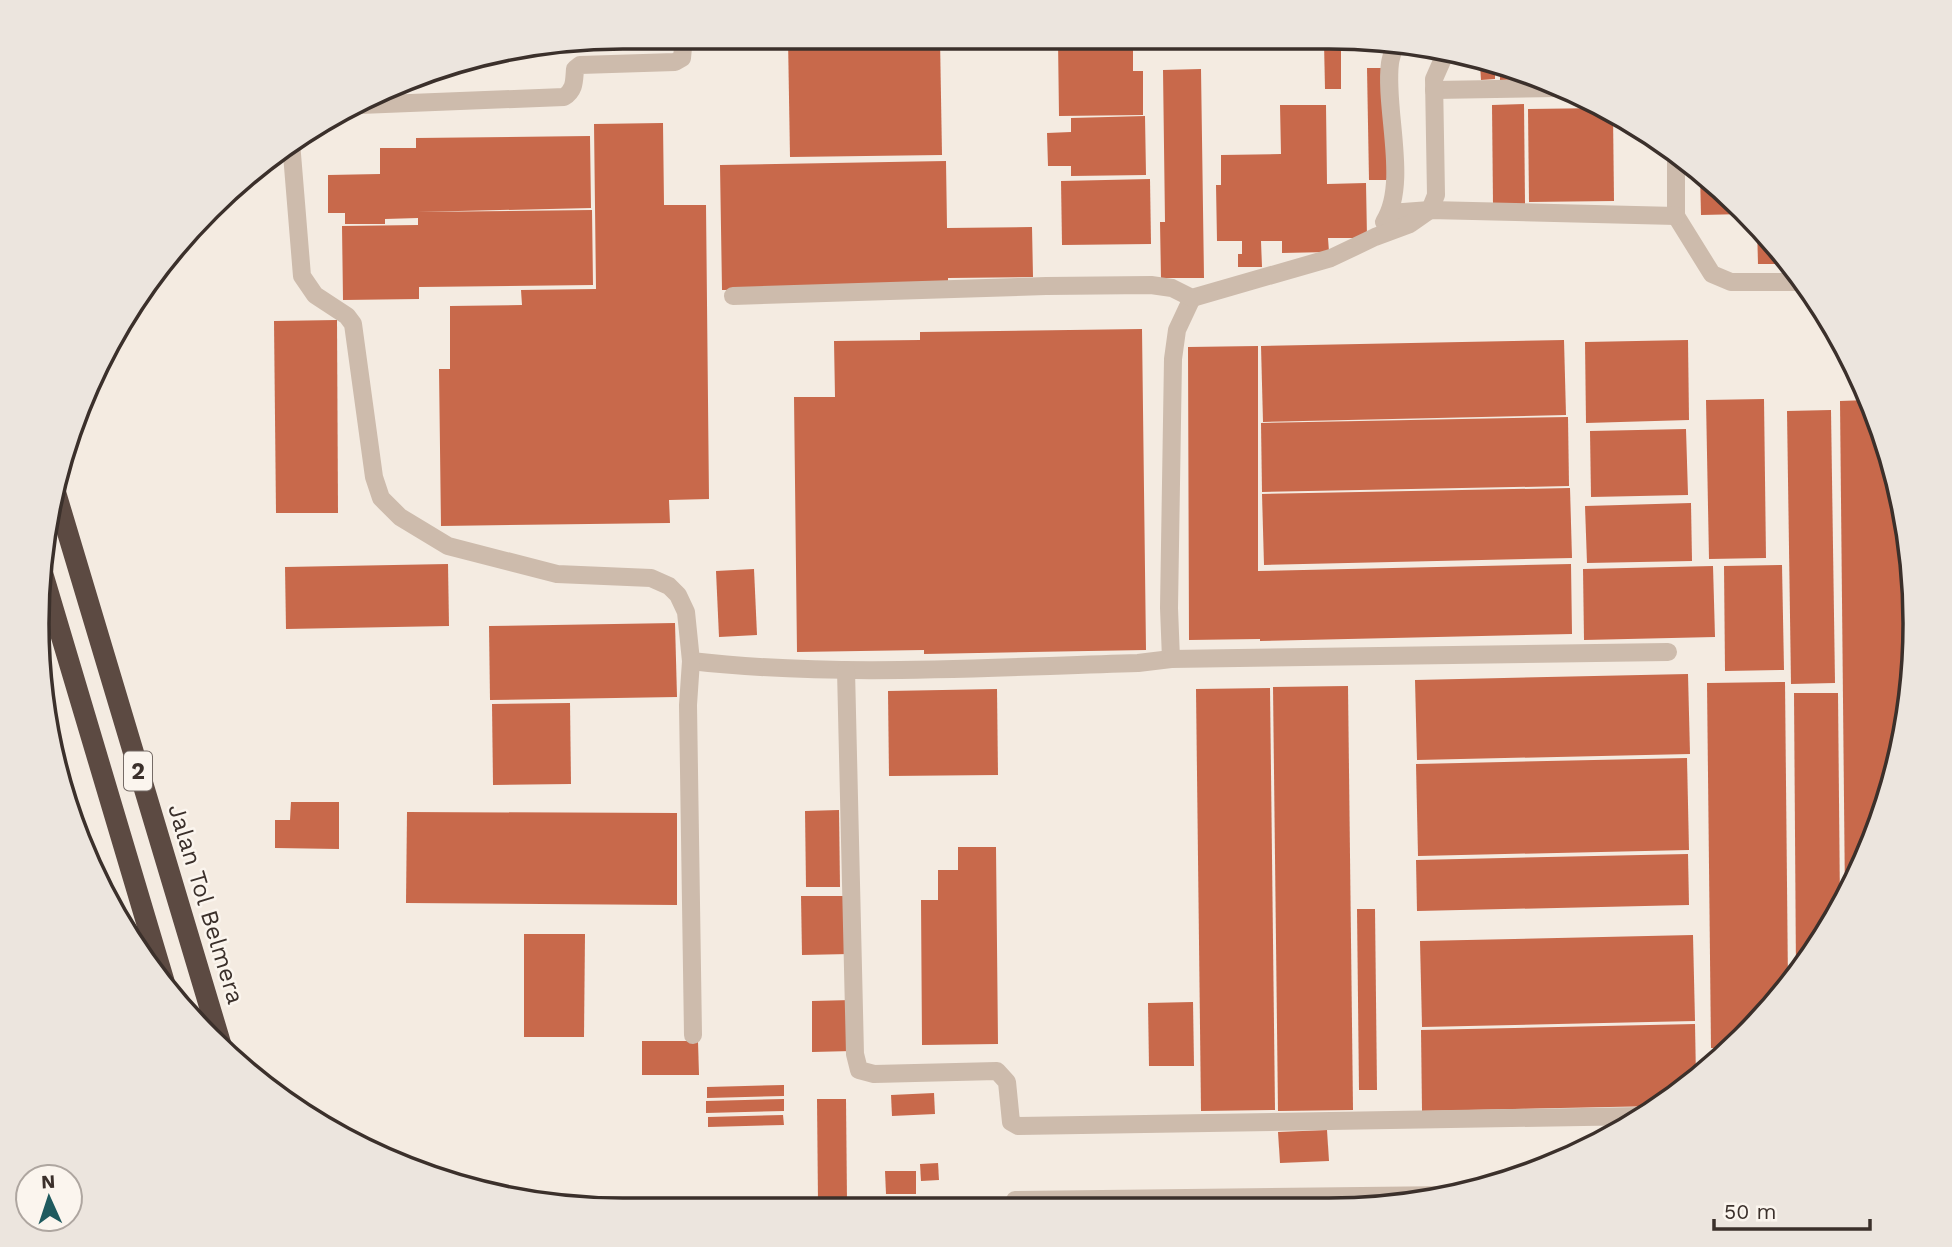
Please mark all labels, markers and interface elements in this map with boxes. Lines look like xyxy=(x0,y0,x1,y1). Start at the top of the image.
road number: 2 xyxy=(124,751,152,790)
street label: Jalan Tol Belmera xyxy=(162,801,250,1007)
north arrow xyxy=(14,1163,84,1233)
text: N xyxy=(40,1170,56,1193)
scale bar xyxy=(1714,1188,1870,1232)
text: 50 m xyxy=(1724,1199,1776,1224)

